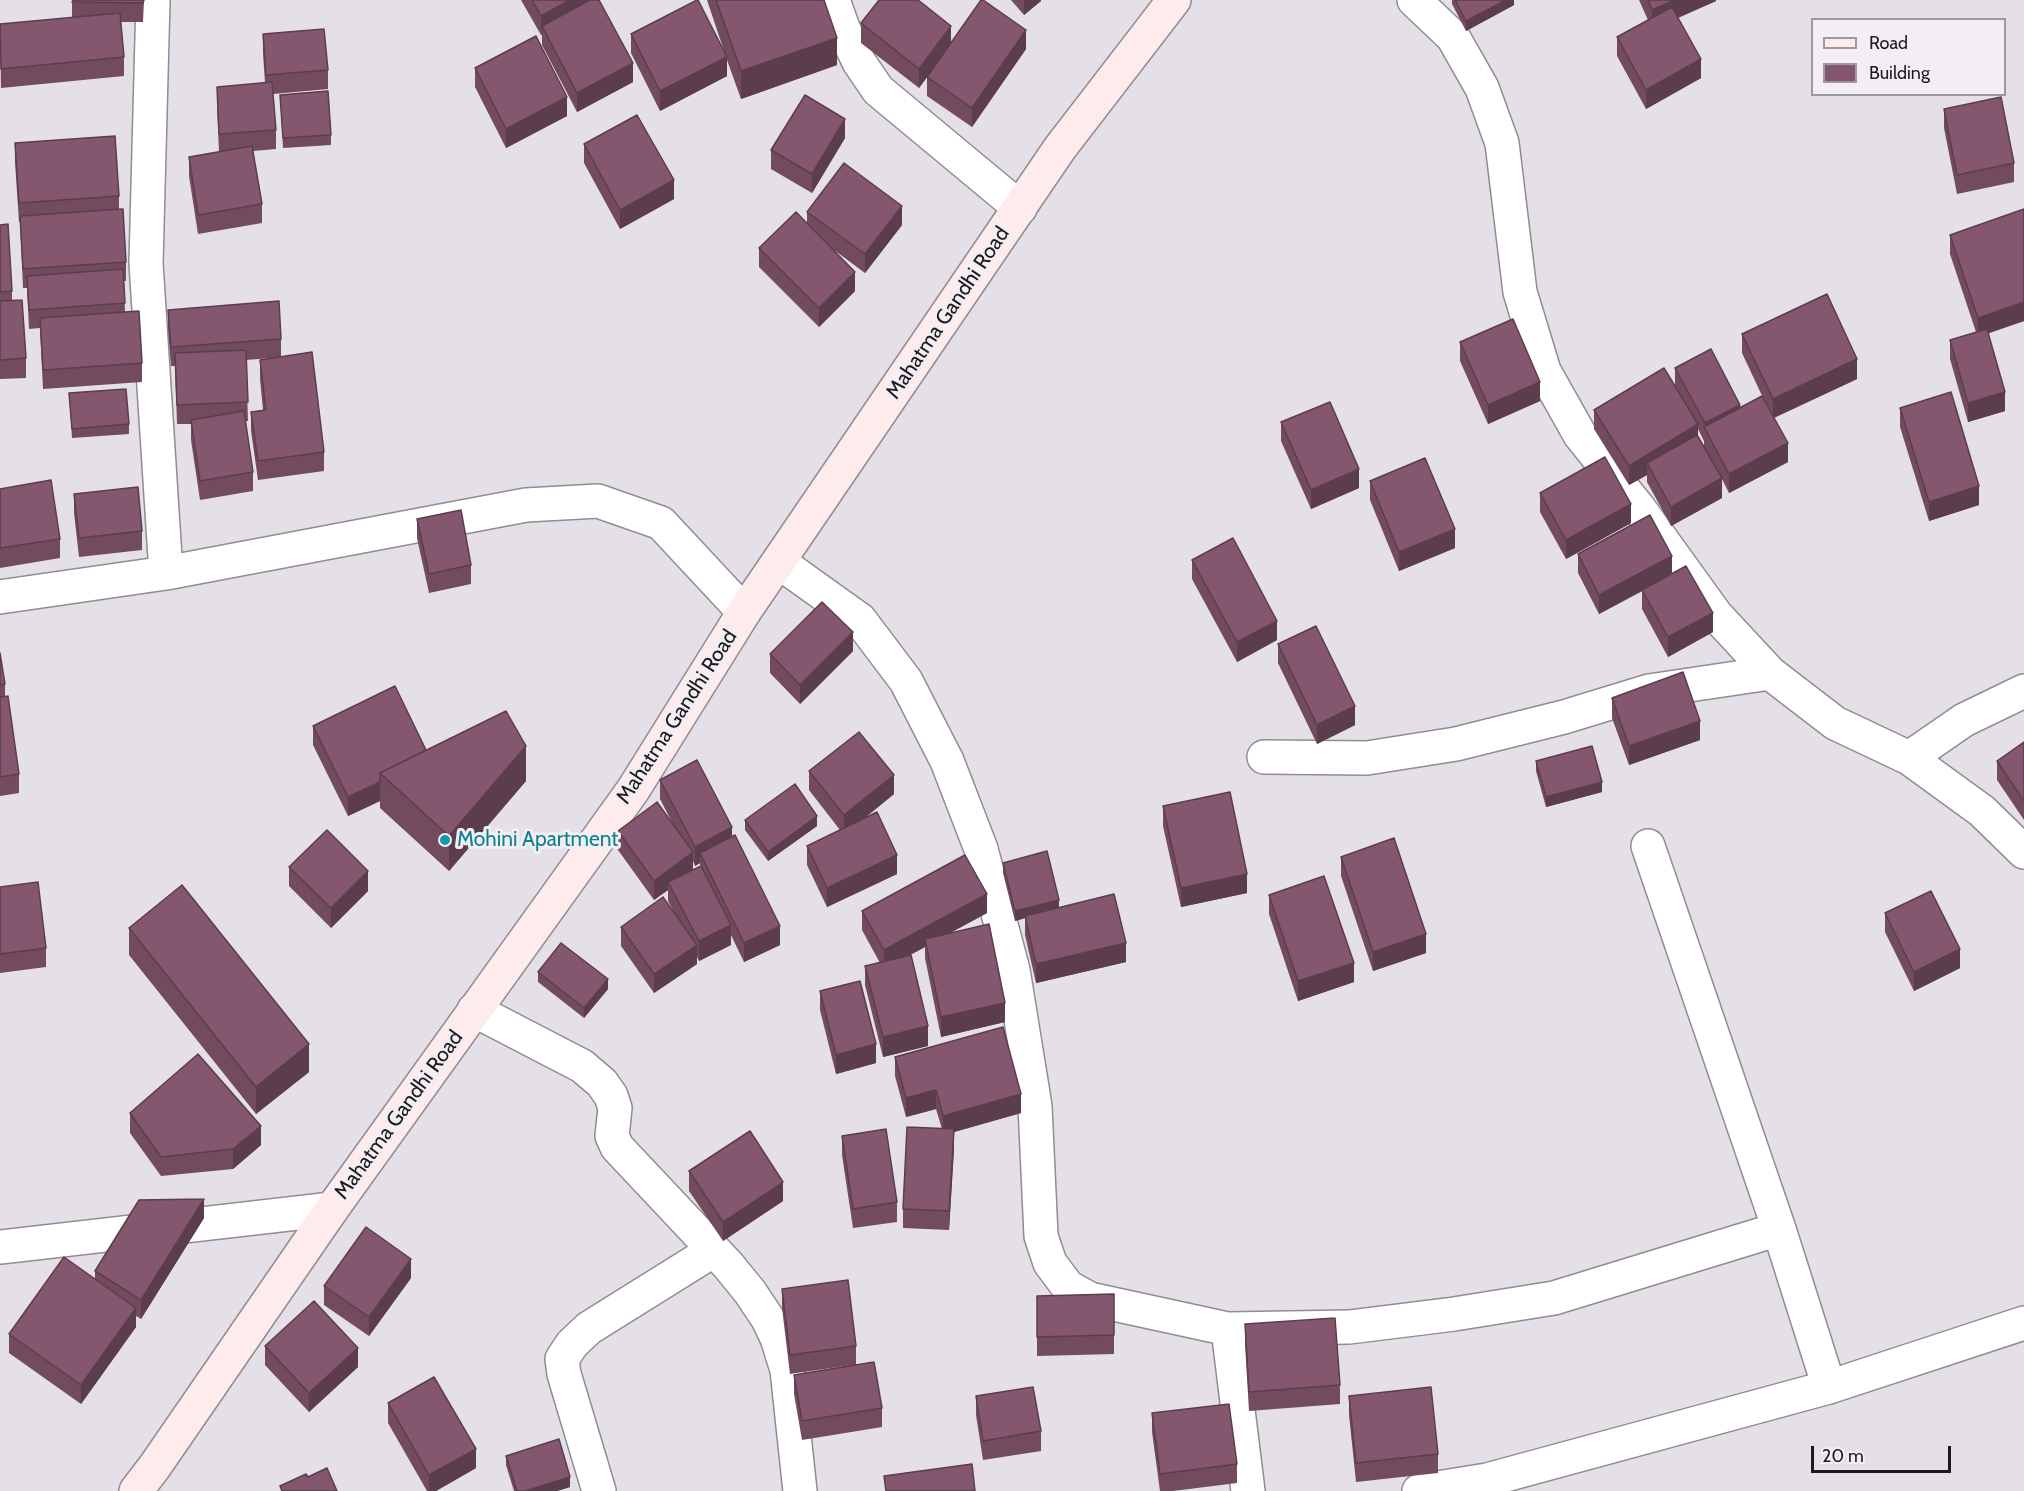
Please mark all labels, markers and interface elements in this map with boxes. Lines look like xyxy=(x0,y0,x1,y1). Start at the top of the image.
legend xyxy=(1811,18,2006,96)
text: Road xyxy=(1869,32,1908,54)
text: Building xyxy=(1869,62,1930,84)
street label: Mahatma Gandhi Road xyxy=(881,222,1015,404)
street label: Mahatma Gandhi Road xyxy=(611,625,743,809)
place label: Mohini Apartment xyxy=(457,827,618,853)
marker: Mohini Apartment xyxy=(438,833,452,847)
street label: Mahatma Gandhi Road xyxy=(329,1026,469,1204)
scale bar xyxy=(1814,1434,1954,1472)
text: 20 m xyxy=(1822,1445,1864,1467)

